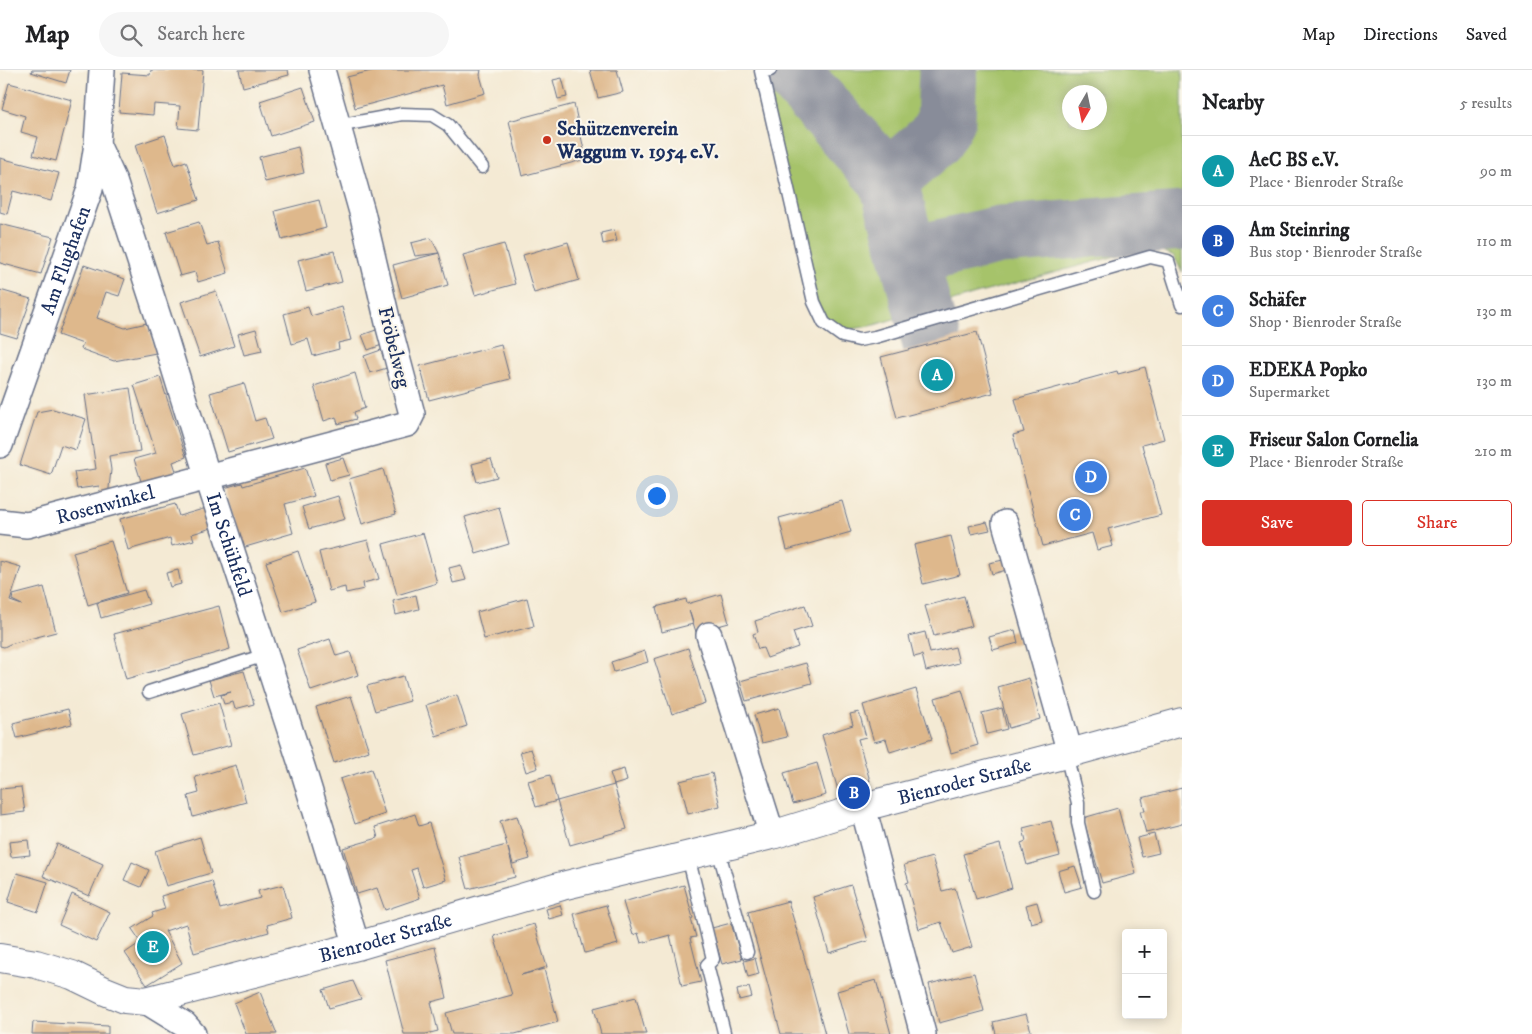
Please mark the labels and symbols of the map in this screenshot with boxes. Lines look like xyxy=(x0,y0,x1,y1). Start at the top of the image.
north arrow xyxy=(1062,85,1107,130)
place label: Schützenverein Waggum v. 1954 e.V. xyxy=(556,117,719,165)
marker: Schützenverein Waggum v. 1954 e.V. xyxy=(541,134,553,146)
street label: Am Flughafen xyxy=(36,202,97,318)
street label: Fröbelweg xyxy=(371,304,416,391)
pin: A xyxy=(921,356,953,394)
pin: D xyxy=(1075,458,1107,496)
street label: Rosenwinkel xyxy=(54,481,157,531)
your location xyxy=(644,483,670,509)
street label: Im Schühfeld xyxy=(200,490,257,600)
pin: C xyxy=(1059,496,1091,534)
street label: Bienroder Straße xyxy=(895,753,1034,811)
pin: B xyxy=(838,774,870,812)
street label: Bienroder Straße xyxy=(317,908,455,969)
pin: E xyxy=(137,928,169,966)

